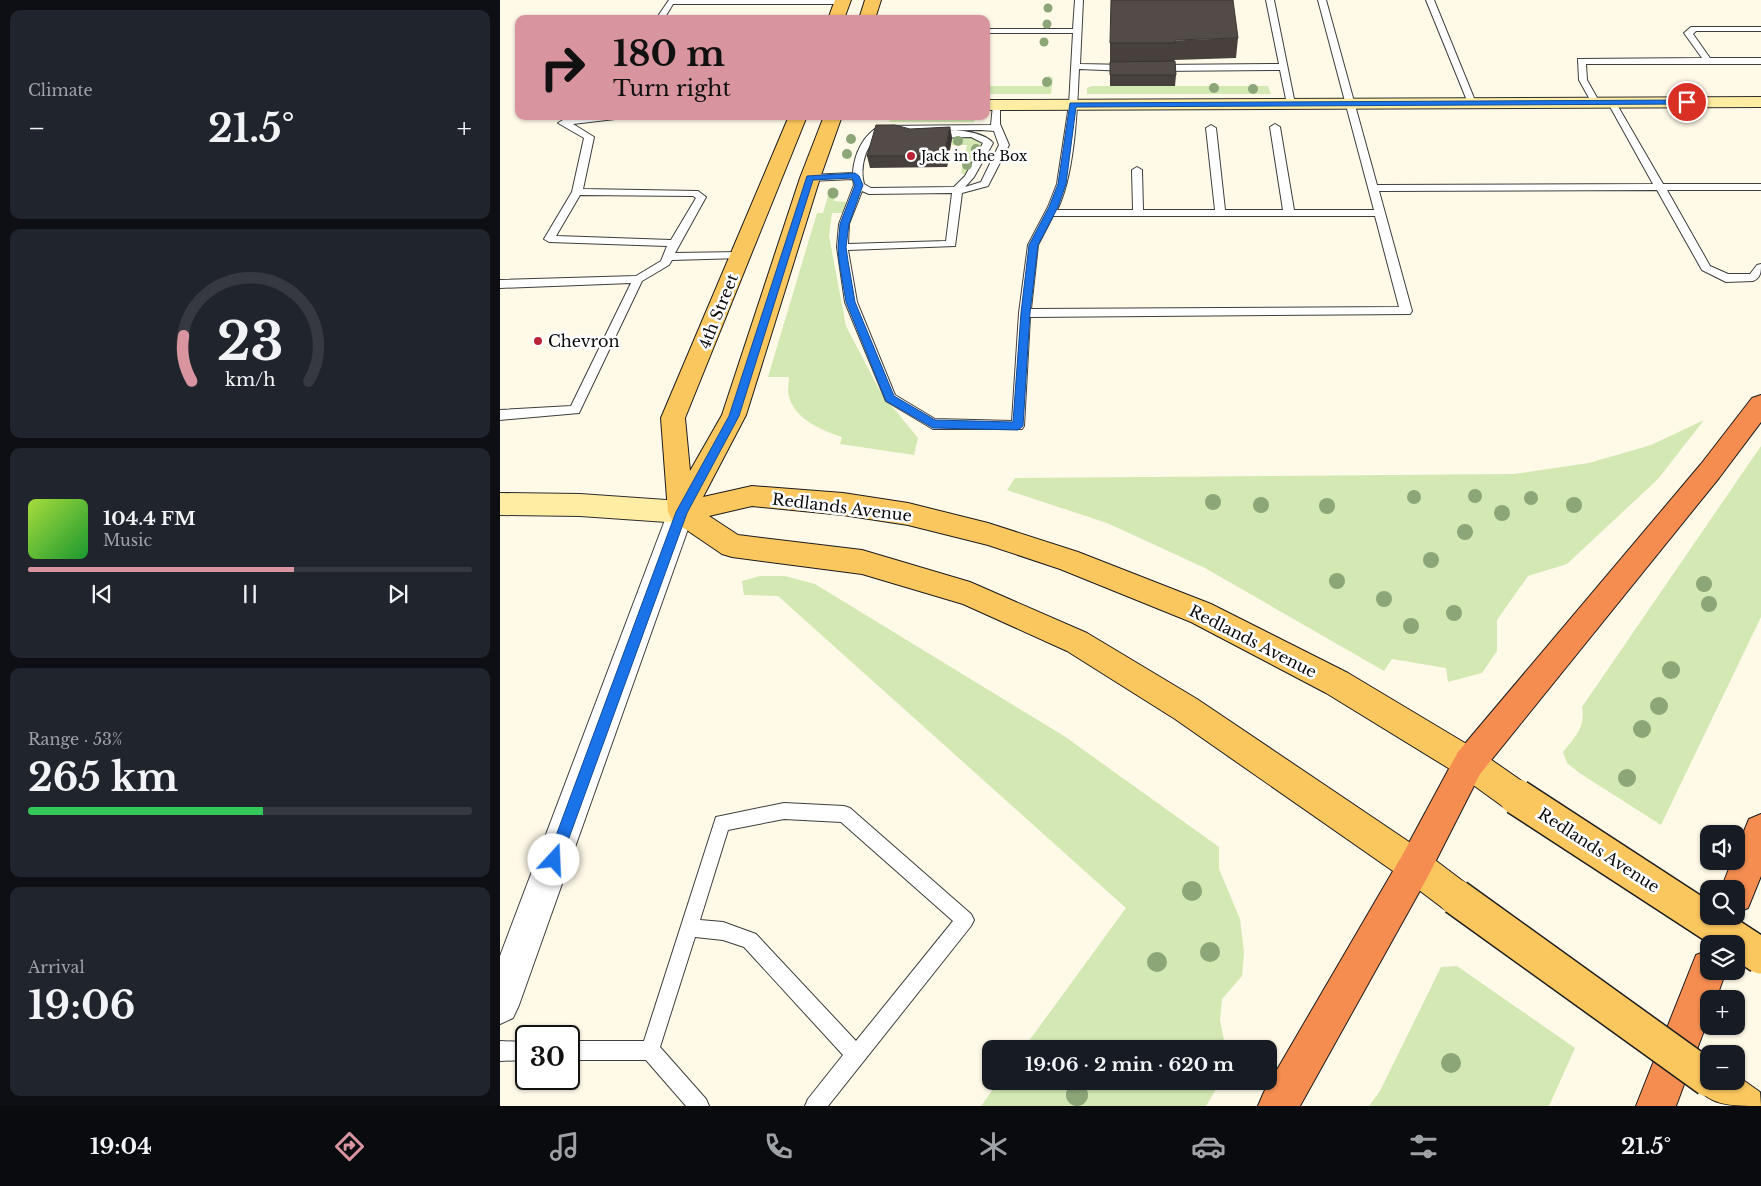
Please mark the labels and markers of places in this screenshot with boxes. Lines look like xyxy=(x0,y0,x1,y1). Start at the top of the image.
pin xyxy=(1666,81,1708,123)
place label: Jack in the Box xyxy=(919,147,1028,165)
marker: Jack in the Box xyxy=(905,150,917,162)
place label: Chevron xyxy=(548,331,620,351)
marker: Chevron xyxy=(532,335,544,347)

